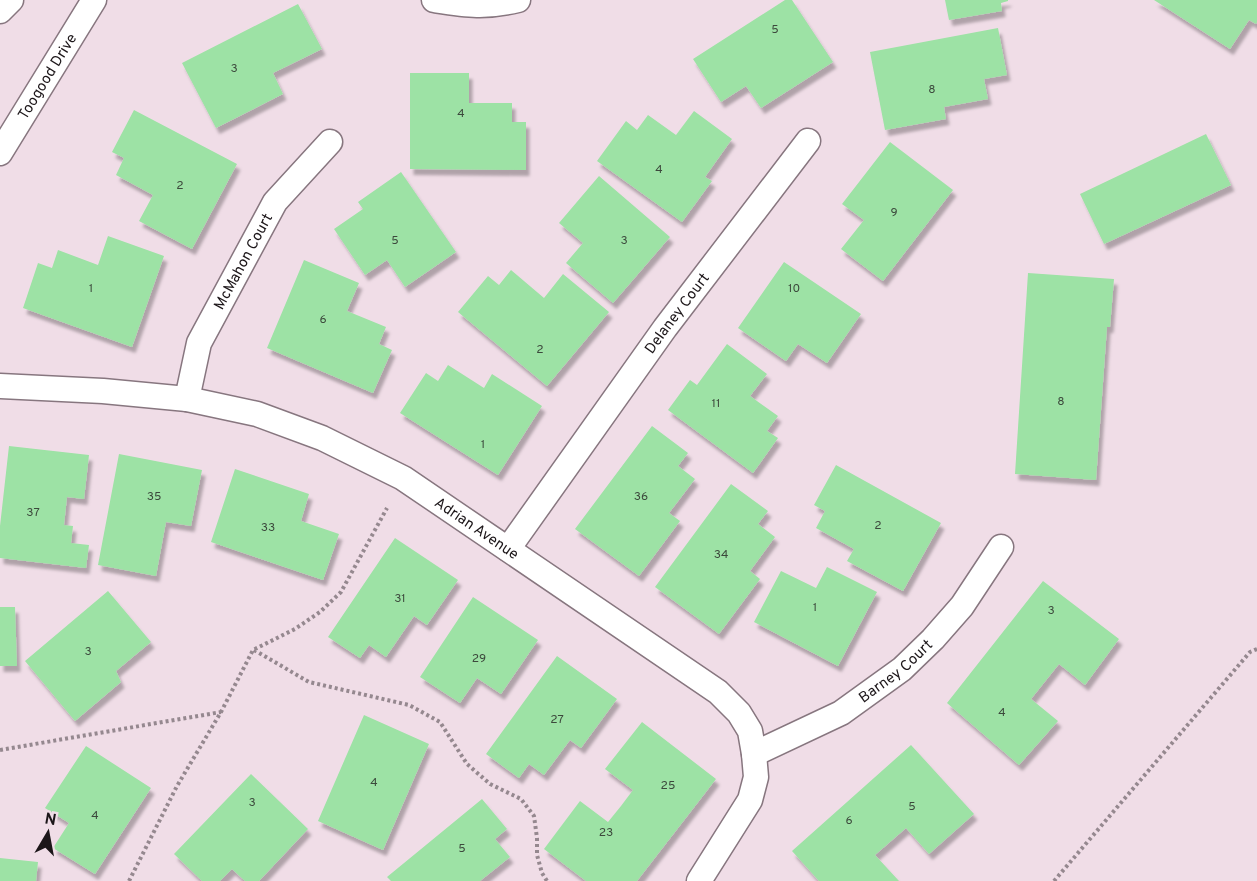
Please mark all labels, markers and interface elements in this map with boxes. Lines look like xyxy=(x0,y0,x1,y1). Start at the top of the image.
house number: 5 xyxy=(771,22,779,38)
street label: Toogood Drive xyxy=(15,30,82,124)
house number: 3 xyxy=(230,61,238,77)
house number: 8 xyxy=(928,82,936,98)
house number: 4 xyxy=(457,106,465,122)
house number: 4 xyxy=(655,162,663,178)
house number: 2 xyxy=(176,178,184,194)
house number: 9 xyxy=(890,205,898,221)
street label: McMahon Court xyxy=(211,211,278,313)
house number: 5 xyxy=(391,233,399,249)
house number: 3 xyxy=(620,233,628,249)
street label: Delaney Court xyxy=(641,270,715,358)
house number: 1 xyxy=(89,281,93,297)
house number: 10 xyxy=(788,281,800,297)
house number: 6 xyxy=(319,312,327,328)
house number: 2 xyxy=(536,342,544,358)
house number: 8 xyxy=(1057,394,1065,410)
house number: 11 xyxy=(712,396,720,412)
house number: 1 xyxy=(481,437,485,453)
house number: 35 xyxy=(147,489,161,505)
house number: 36 xyxy=(634,489,648,505)
street label: Adrian Avenue xyxy=(430,494,522,565)
house number: 37 xyxy=(26,505,40,521)
house number: 2 xyxy=(874,518,882,534)
house number: 33 xyxy=(261,520,275,536)
house number: 34 xyxy=(714,547,728,563)
house number: 31 xyxy=(394,591,406,607)
house number: 1 xyxy=(813,600,817,616)
house number: 3 xyxy=(1047,603,1055,619)
street label: Barney Court xyxy=(856,636,937,708)
house number: 3 xyxy=(84,644,92,660)
house number: 29 xyxy=(472,651,486,667)
house number: 4 xyxy=(998,705,1006,721)
house number: 27 xyxy=(550,712,564,728)
house number: 4 xyxy=(370,775,378,791)
house number: 25 xyxy=(661,778,675,794)
house number: 3 xyxy=(248,795,256,811)
house number: 5 xyxy=(908,799,916,815)
north arrow xyxy=(18,803,78,863)
house number: 4 xyxy=(91,808,99,824)
text: N xyxy=(43,809,58,831)
house number: 6 xyxy=(845,813,853,829)
house number: 23 xyxy=(599,825,613,841)
house number: 5 xyxy=(458,841,466,857)

